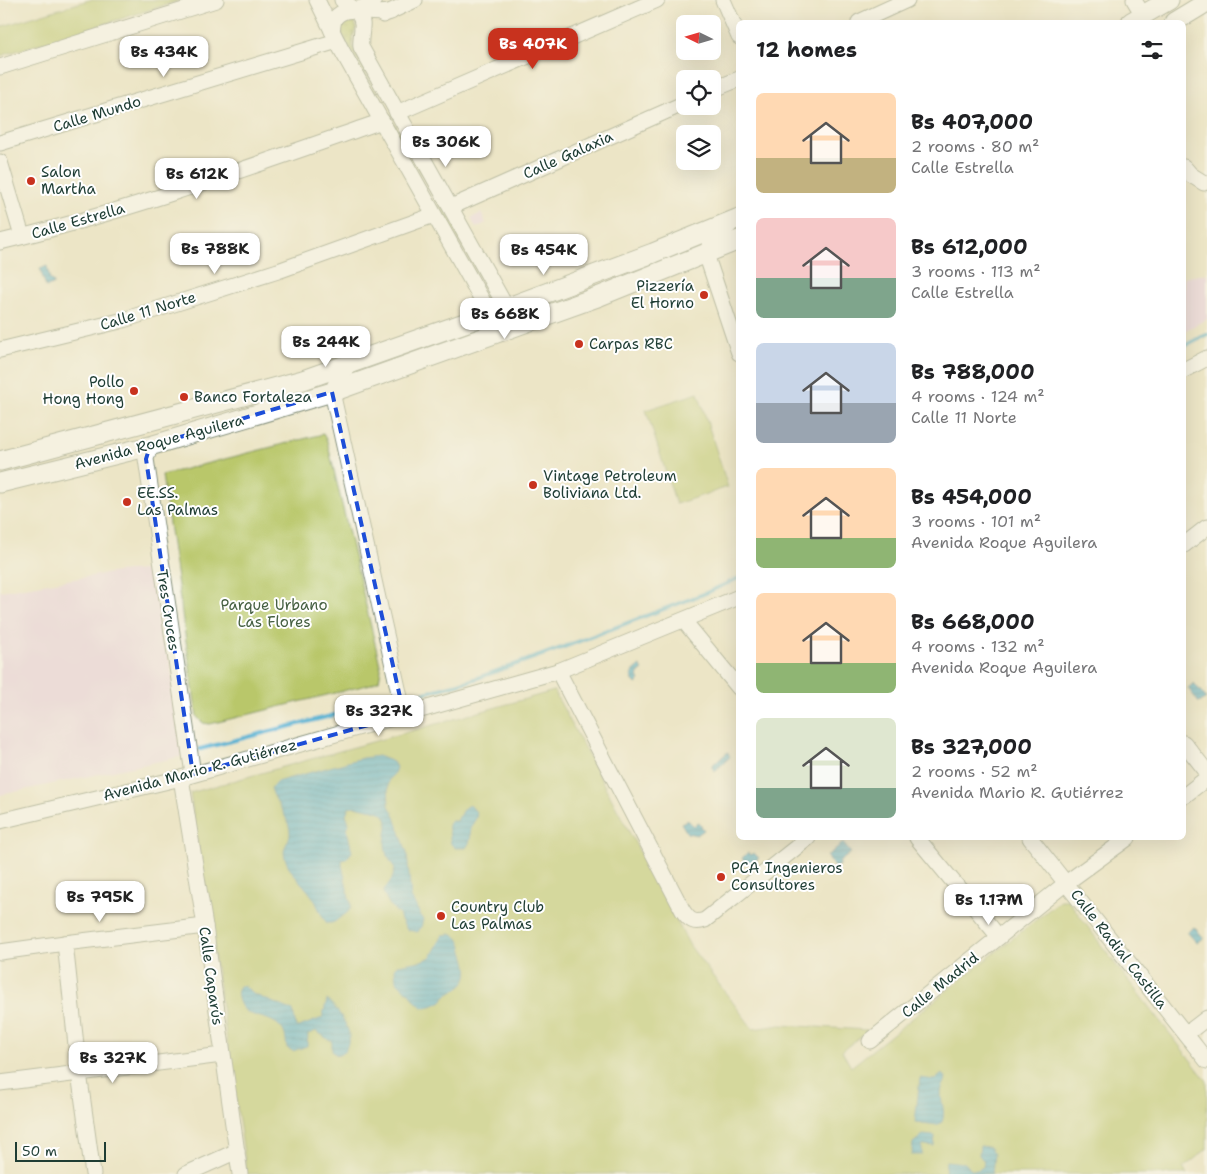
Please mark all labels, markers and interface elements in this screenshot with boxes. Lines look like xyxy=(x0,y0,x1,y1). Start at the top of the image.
north arrow xyxy=(676,15,721,60)
map controls xyxy=(676,15,721,170)
pin: Bs 407K xyxy=(487,28,579,70)
text: Bs 407K xyxy=(499,33,567,54)
pin: Bs 434K xyxy=(118,36,210,78)
text: 12 homes xyxy=(756,36,857,64)
icon: filters xyxy=(1138,36,1166,64)
text: Bs 434K xyxy=(130,41,198,62)
button: locate xyxy=(676,70,721,115)
street label: Calle Mundo xyxy=(50,91,144,137)
text: Bs 407,000 xyxy=(911,108,1033,136)
icon: home xyxy=(796,113,856,173)
button: layers xyxy=(676,125,721,170)
pin: Bs 306K xyxy=(400,126,492,168)
street label: Calle Galaxia xyxy=(520,126,617,184)
text: Bs 306K xyxy=(412,131,480,152)
text: 2 rooms · 80 m² xyxy=(911,136,1039,157)
text: Calle Estrella xyxy=(911,157,1014,178)
pin: Bs 612K xyxy=(151,158,243,200)
place label: Salon Martha xyxy=(41,162,97,199)
text: Bs 612K xyxy=(166,163,228,184)
marker: Salon Martha xyxy=(25,175,37,187)
street label: Calle Estrella xyxy=(29,198,128,244)
pin: Bs 788K xyxy=(169,232,261,275)
text: Bs 612,000 xyxy=(911,233,1028,261)
pin: Bs 454K xyxy=(498,234,590,276)
text: Bs 788K xyxy=(181,238,249,259)
icon: home xyxy=(796,238,856,298)
text: Bs 454K xyxy=(511,239,577,260)
text: 3 rooms · 113 m² xyxy=(911,261,1041,282)
place label: Pizzería El Horno xyxy=(631,276,695,313)
text: Calle Estrella xyxy=(911,282,1014,303)
street label: Calle 11 Norte xyxy=(98,287,198,335)
marker: Pizzería El Horno xyxy=(698,289,710,301)
pin: Bs 668K xyxy=(459,298,551,340)
text: Bs 668K xyxy=(471,303,539,324)
pin: Bs 244K xyxy=(280,326,372,368)
text: Bs 244K xyxy=(292,331,360,352)
place label: Carpas RBC xyxy=(589,334,673,354)
marker: Carpas RBC xyxy=(573,338,585,350)
text: Bs 788,000 xyxy=(911,358,1035,386)
icon: home xyxy=(796,363,856,423)
place label: Pollo Hong Hong xyxy=(43,372,124,409)
marker: Pollo Hong Hong xyxy=(128,385,140,397)
text: 4 rooms · 124 m² xyxy=(911,386,1045,407)
place label: Banco Fortaleza xyxy=(194,387,313,407)
marker: Banco Fortaleza xyxy=(178,391,190,403)
text: Calle 11 Norte xyxy=(911,407,1017,428)
street label: Avenida Roque Aguilera xyxy=(72,410,247,474)
place label: Vintage Petroleum Boliviana Ltd. xyxy=(543,466,677,503)
marker: Vintage Petroleum Boliviana Ltd. xyxy=(527,479,539,491)
place label: EE.SS. Las Palmas xyxy=(137,483,218,520)
text: Bs 454,000 xyxy=(911,483,1032,511)
icon: home xyxy=(796,488,856,548)
marker: EE.SS. Las Palmas xyxy=(121,496,133,508)
text: 3 rooms · 101 m² xyxy=(911,511,1041,532)
text: Avenida Roque Aguilera xyxy=(911,532,1097,553)
street label: Tres Cruces xyxy=(152,568,184,652)
park label: Parque Urbano Las Flores xyxy=(221,595,327,632)
text: Bs 668,000 xyxy=(911,608,1035,636)
icon: home xyxy=(796,613,856,673)
text: 4 rooms · 132 m² xyxy=(911,636,1045,657)
text: Avenida Roque Aguilera xyxy=(911,657,1097,678)
pin: Bs 327K xyxy=(333,694,425,737)
text: Bs 327K xyxy=(346,700,412,721)
text: Bs 327,000 xyxy=(911,733,1032,761)
street label: Avenida Mario R. Gutiérrez xyxy=(101,734,299,806)
icon: home xyxy=(796,738,856,798)
text: 2 rooms · 52 m² xyxy=(911,761,1038,782)
text: Avenida Mario R. Gutiérrez xyxy=(911,782,1124,803)
place label: PCA Ingenieros Consultores xyxy=(731,858,843,895)
marker: PCA Ingenieros Consultores xyxy=(715,871,727,883)
pin: Bs 795K xyxy=(54,880,146,923)
pin: Bs 1.17M xyxy=(937,884,1041,926)
street label: Calle Radial Castilla xyxy=(1066,885,1172,1013)
text: Bs 795K xyxy=(67,886,133,907)
text: Bs 1.17M xyxy=(955,889,1023,910)
place label: Country Club Las Palmas xyxy=(451,897,544,934)
marker: Country Club Las Palmas xyxy=(435,910,447,922)
street label: Calle Caparús xyxy=(194,925,228,1027)
street label: Calle Madrid xyxy=(897,947,983,1022)
pin: Bs 327K xyxy=(67,1042,159,1084)
text: Bs 327K xyxy=(80,1047,146,1068)
scale bar xyxy=(15,1139,106,1162)
text: 50 m xyxy=(22,1142,57,1160)

